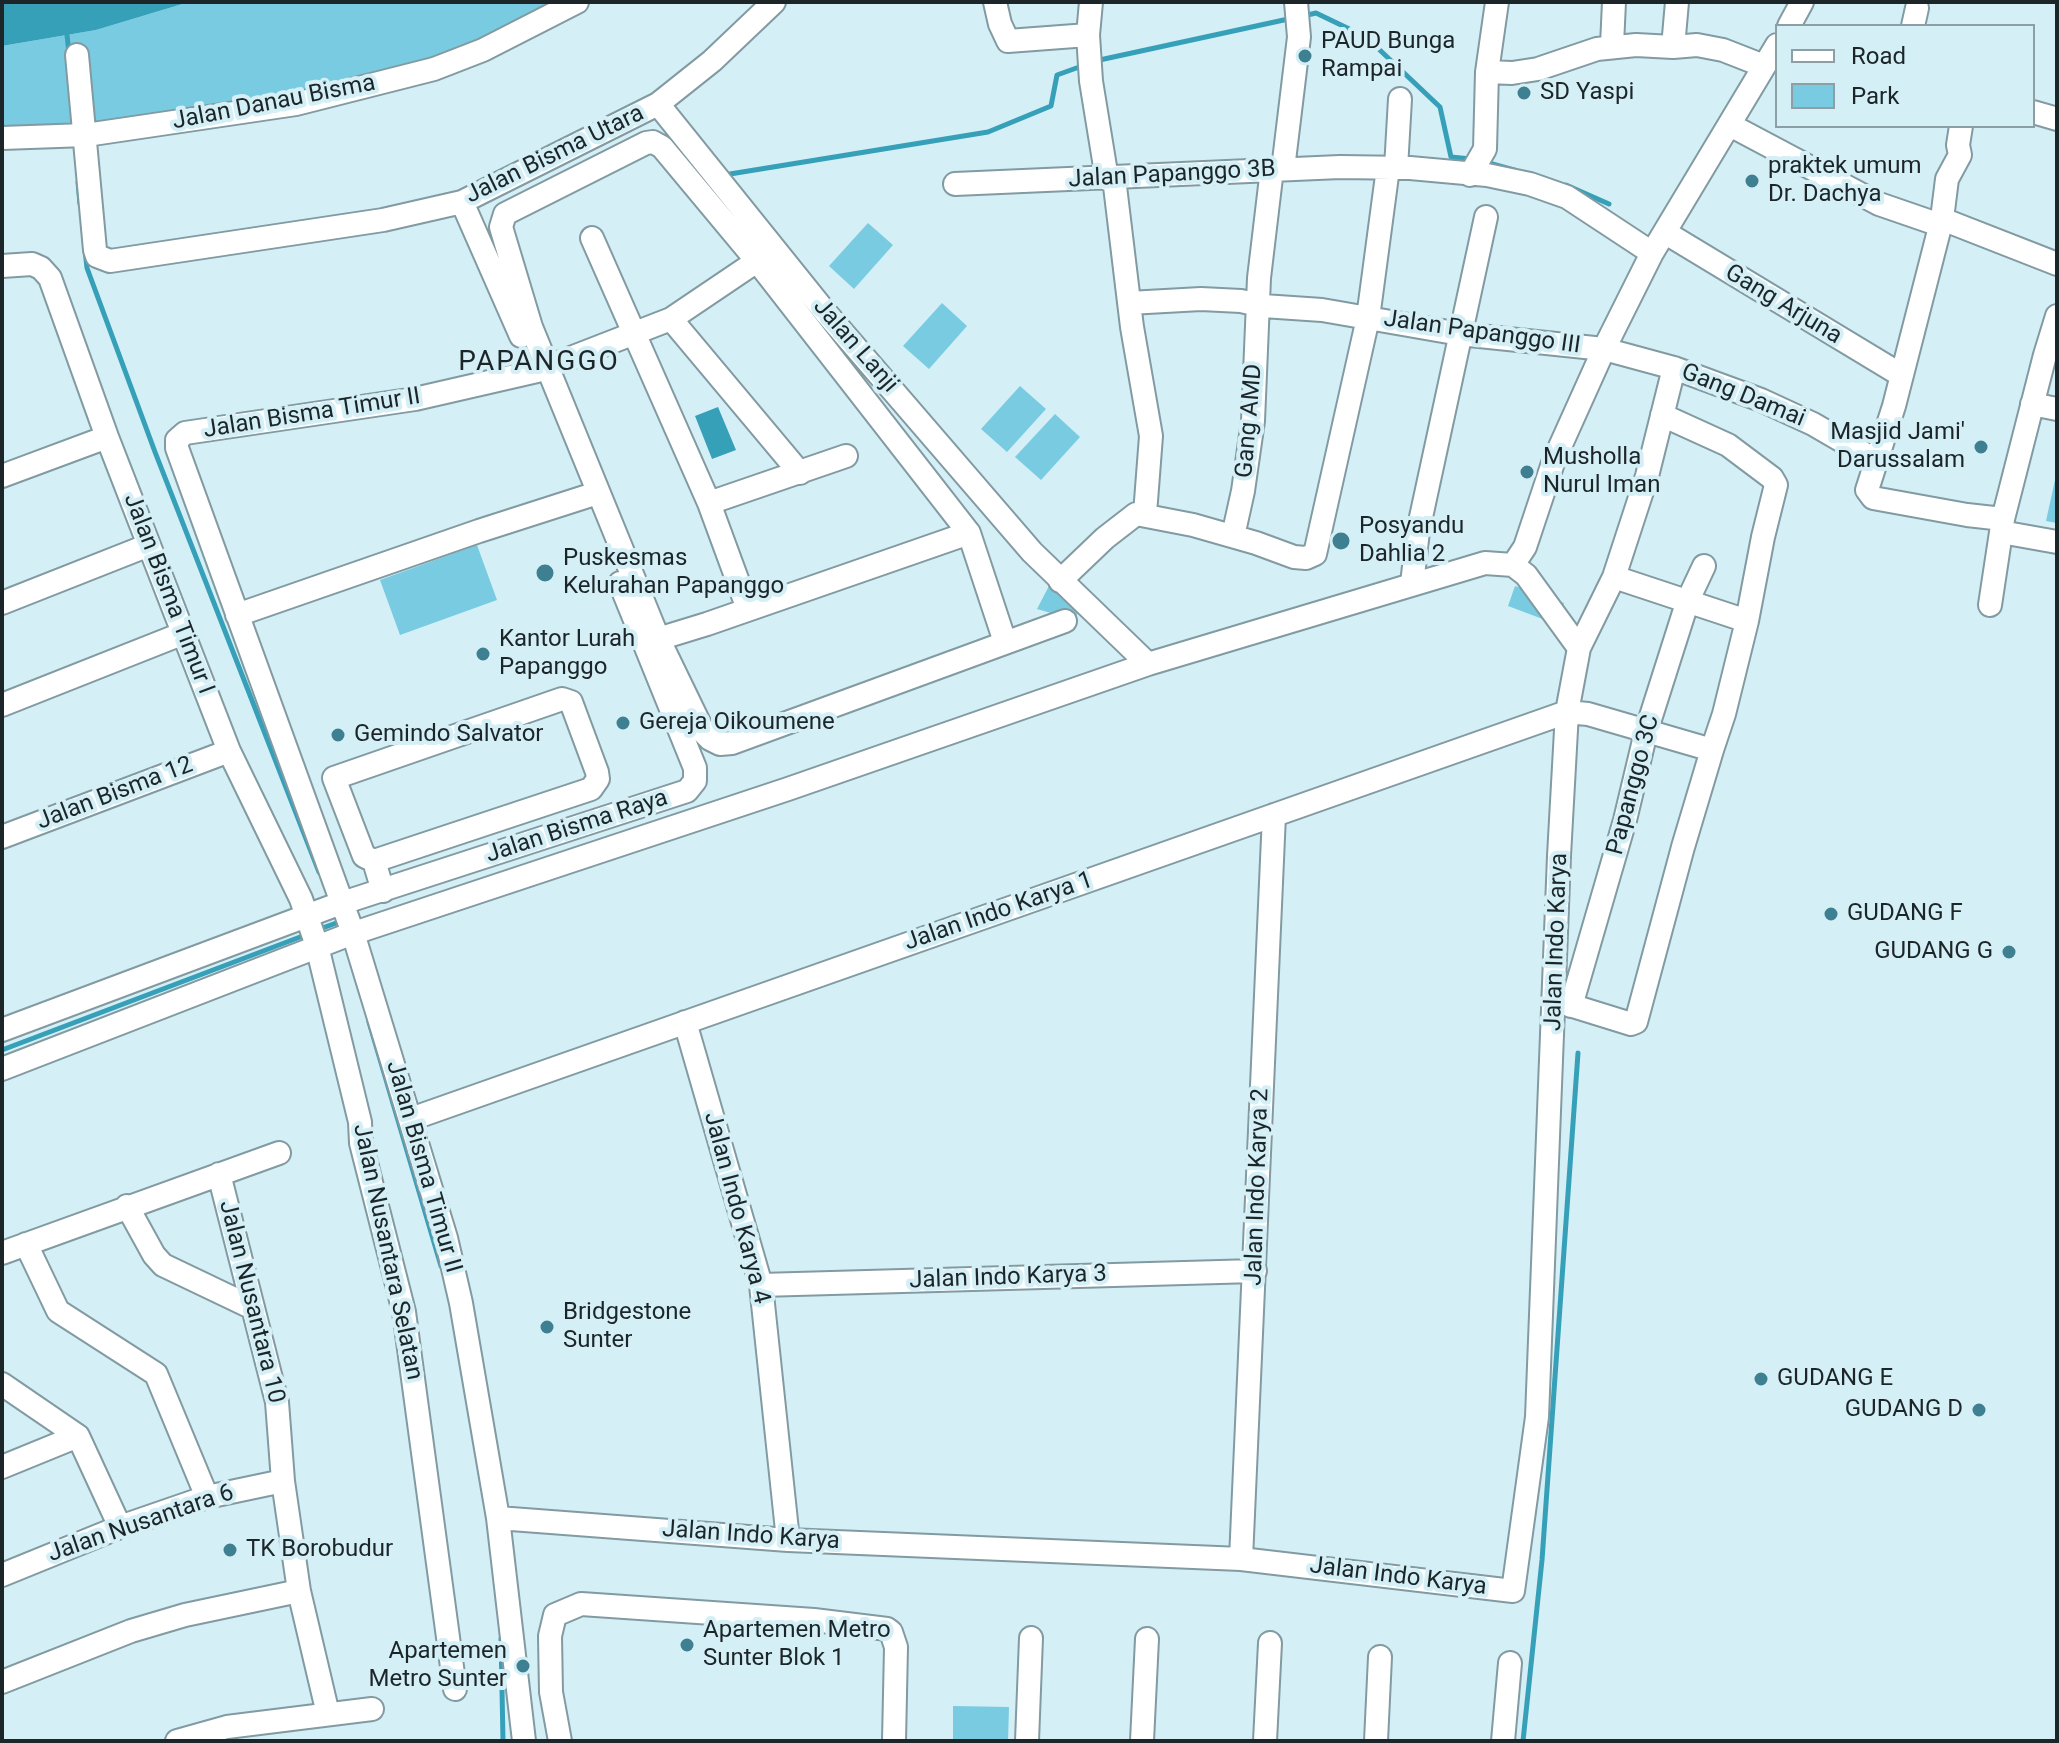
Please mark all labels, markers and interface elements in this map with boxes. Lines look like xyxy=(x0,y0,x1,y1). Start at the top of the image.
legend xyxy=(1775,24,2035,128)
place label: PAUD Bunga Rampai xyxy=(1321,28,1455,84)
text: Road xyxy=(1851,42,1906,70)
marker: PAUD Bunga Rampai xyxy=(1296,47,1314,65)
street label: Jalan Danau Bisma xyxy=(170,69,378,137)
place label: SD Yaspi xyxy=(1540,79,1634,107)
text: Park xyxy=(1851,82,1899,110)
marker: SD Yaspi xyxy=(1515,84,1533,102)
street label: Jalan Bisma Utara xyxy=(461,99,649,211)
place label: praktek umum Dr. Dachya xyxy=(1768,153,1922,209)
street label: Jalan Papanggo 3B xyxy=(1068,155,1276,195)
marker: praktek umum Dr. Dachya xyxy=(1743,172,1761,190)
street label: Gang Arjuna xyxy=(1719,259,1847,351)
street label: Jalan Lanji xyxy=(806,293,904,399)
street label: Jalan Papanggo III xyxy=(1382,305,1582,361)
district label: PAPANGGO xyxy=(458,346,620,380)
street label: Gang Damai xyxy=(1677,358,1809,434)
street label: Gang AMD xyxy=(1231,363,1269,479)
street label: Jalan Bisma Timur II xyxy=(201,383,423,445)
place label: Masjid Jami' Darussalam xyxy=(1830,419,1965,475)
marker: Masjid Jami' Darussalam xyxy=(1972,438,1990,456)
place label: Musholla Nurul Iman xyxy=(1543,444,1660,500)
marker: Musholla Nurul Iman xyxy=(1518,463,1536,481)
street label: Jalan Bisma Timur I xyxy=(116,490,220,698)
place label: Posyandu Dahlia 2 xyxy=(1359,513,1464,569)
marker: Posyandu Dahlia 2 xyxy=(1330,530,1352,552)
place label: Puskesmas Kelurahan Papanggo xyxy=(563,545,784,601)
marker: Puskesmas Kelurahan Papanggo xyxy=(534,562,556,584)
place label: Kantor Lurah Papanggo xyxy=(499,626,635,682)
marker: Kantor Lurah Papanggo xyxy=(474,645,492,663)
place label: Gereja Oikoumene xyxy=(639,709,835,737)
street label: Papanggo 3C xyxy=(1602,712,1666,858)
marker: Gereja Oikoumene xyxy=(614,714,632,732)
place label: Gemindo Salvator xyxy=(354,721,543,749)
marker: Gemindo Salvator xyxy=(329,726,347,744)
street label: Jalan Bisma 12 xyxy=(33,751,197,837)
street label: Jalan Bisma Raya xyxy=(482,784,672,870)
street label: Jalan Indo Karya xyxy=(1540,853,1574,1031)
street label: Jalan Indo Karya 1 xyxy=(901,866,1097,958)
place label: GUDANG F xyxy=(1847,900,1963,928)
marker: GUDANG F xyxy=(1822,905,1840,923)
place label: GUDANG G xyxy=(1874,938,1993,966)
marker: GUDANG G xyxy=(2000,943,2018,961)
street label: Jalan Bisma Timur II xyxy=(379,1058,467,1276)
street label: Jalan Indo Karya 2 xyxy=(1240,1088,1276,1286)
street label: Jalan Indo Karya 4 xyxy=(697,1109,775,1307)
street label: Jalan Nusantara Selatan xyxy=(346,1121,428,1383)
street label: Jalan Nusantara 10 xyxy=(212,1198,290,1406)
street label: Jalan Indo Karya 3 xyxy=(909,1260,1107,1296)
place label: Bridgestone Sunter xyxy=(563,1299,691,1355)
marker: Bridgestone Sunter xyxy=(538,1318,556,1336)
place label: GUDANG E xyxy=(1777,1365,1893,1393)
marker: GUDANG E xyxy=(1752,1370,1770,1388)
place label: GUDANG D xyxy=(1845,1396,1963,1424)
marker: GUDANG D xyxy=(1970,1401,1988,1419)
street label: Jalan Nusantara 6 xyxy=(44,1479,238,1569)
street label: Jalan Indo Karya xyxy=(661,1515,841,1557)
place label: TK Borobudur xyxy=(246,1536,393,1564)
marker: TK Borobudur xyxy=(221,1541,239,1559)
street label: Jalan Indo Karya xyxy=(1308,1552,1488,1602)
place label: Apartemen Metro Sunter Blok 1 xyxy=(703,1617,891,1673)
marker: Apartemen Metro Sunter Blok 1 xyxy=(678,1636,696,1654)
place label: Apartemen Metro Sunter xyxy=(368,1638,507,1694)
marker: Apartemen Metro Sunter xyxy=(514,1657,532,1675)

